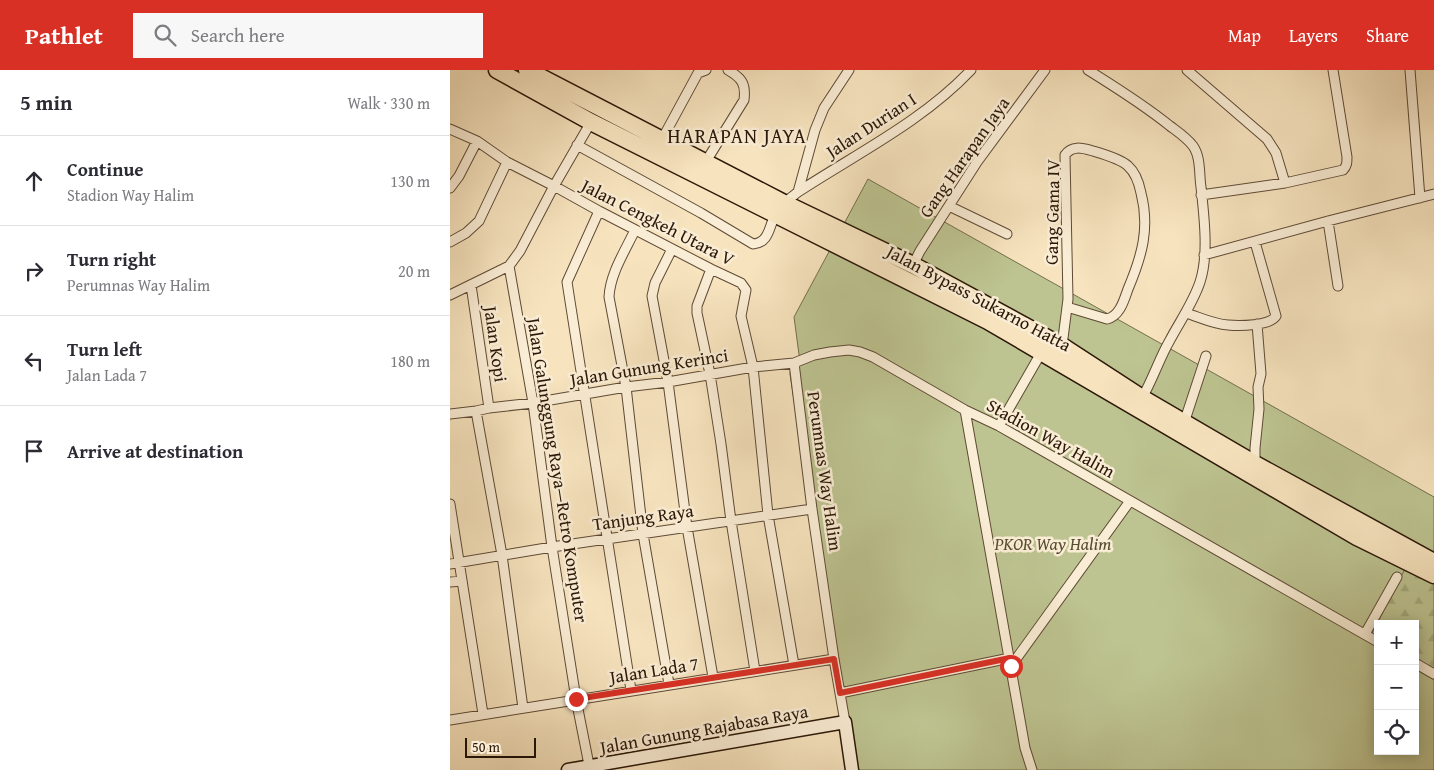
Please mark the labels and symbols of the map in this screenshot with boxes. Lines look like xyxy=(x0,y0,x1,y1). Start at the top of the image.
street label: Jalan Durian I xyxy=(819,86,922,165)
street label: Gang Harapan Jaya xyxy=(912,91,1016,223)
district label: HARAPAN JAYA xyxy=(667,121,807,150)
street label: Gang Gama IV xyxy=(1038,159,1066,265)
street label: Jalan Cengkeh Utara V xyxy=(575,171,739,272)
street label: Jalan Bypass Sukarno Hatta xyxy=(880,237,1077,358)
street label: Jalan Kopi xyxy=(477,302,515,384)
street label: Jalan Galunggung Raya—Retro Komputer xyxy=(520,314,596,625)
street label: Jalan Gunung Kerinci xyxy=(566,341,730,393)
street label: Perumnas Way Halim xyxy=(800,389,850,553)
street label: Stadion Way Halim xyxy=(982,392,1120,485)
street label: Tanjung Raya xyxy=(591,496,696,537)
park label: PKOR Way Halim xyxy=(994,530,1111,557)
street label: Jalan Lada 7 xyxy=(606,650,700,691)
route start xyxy=(1000,655,1023,678)
route end xyxy=(565,688,588,711)
street label: Jalan Gunung Rajabasa Raya xyxy=(596,697,811,761)
scale bar xyxy=(465,735,536,758)

